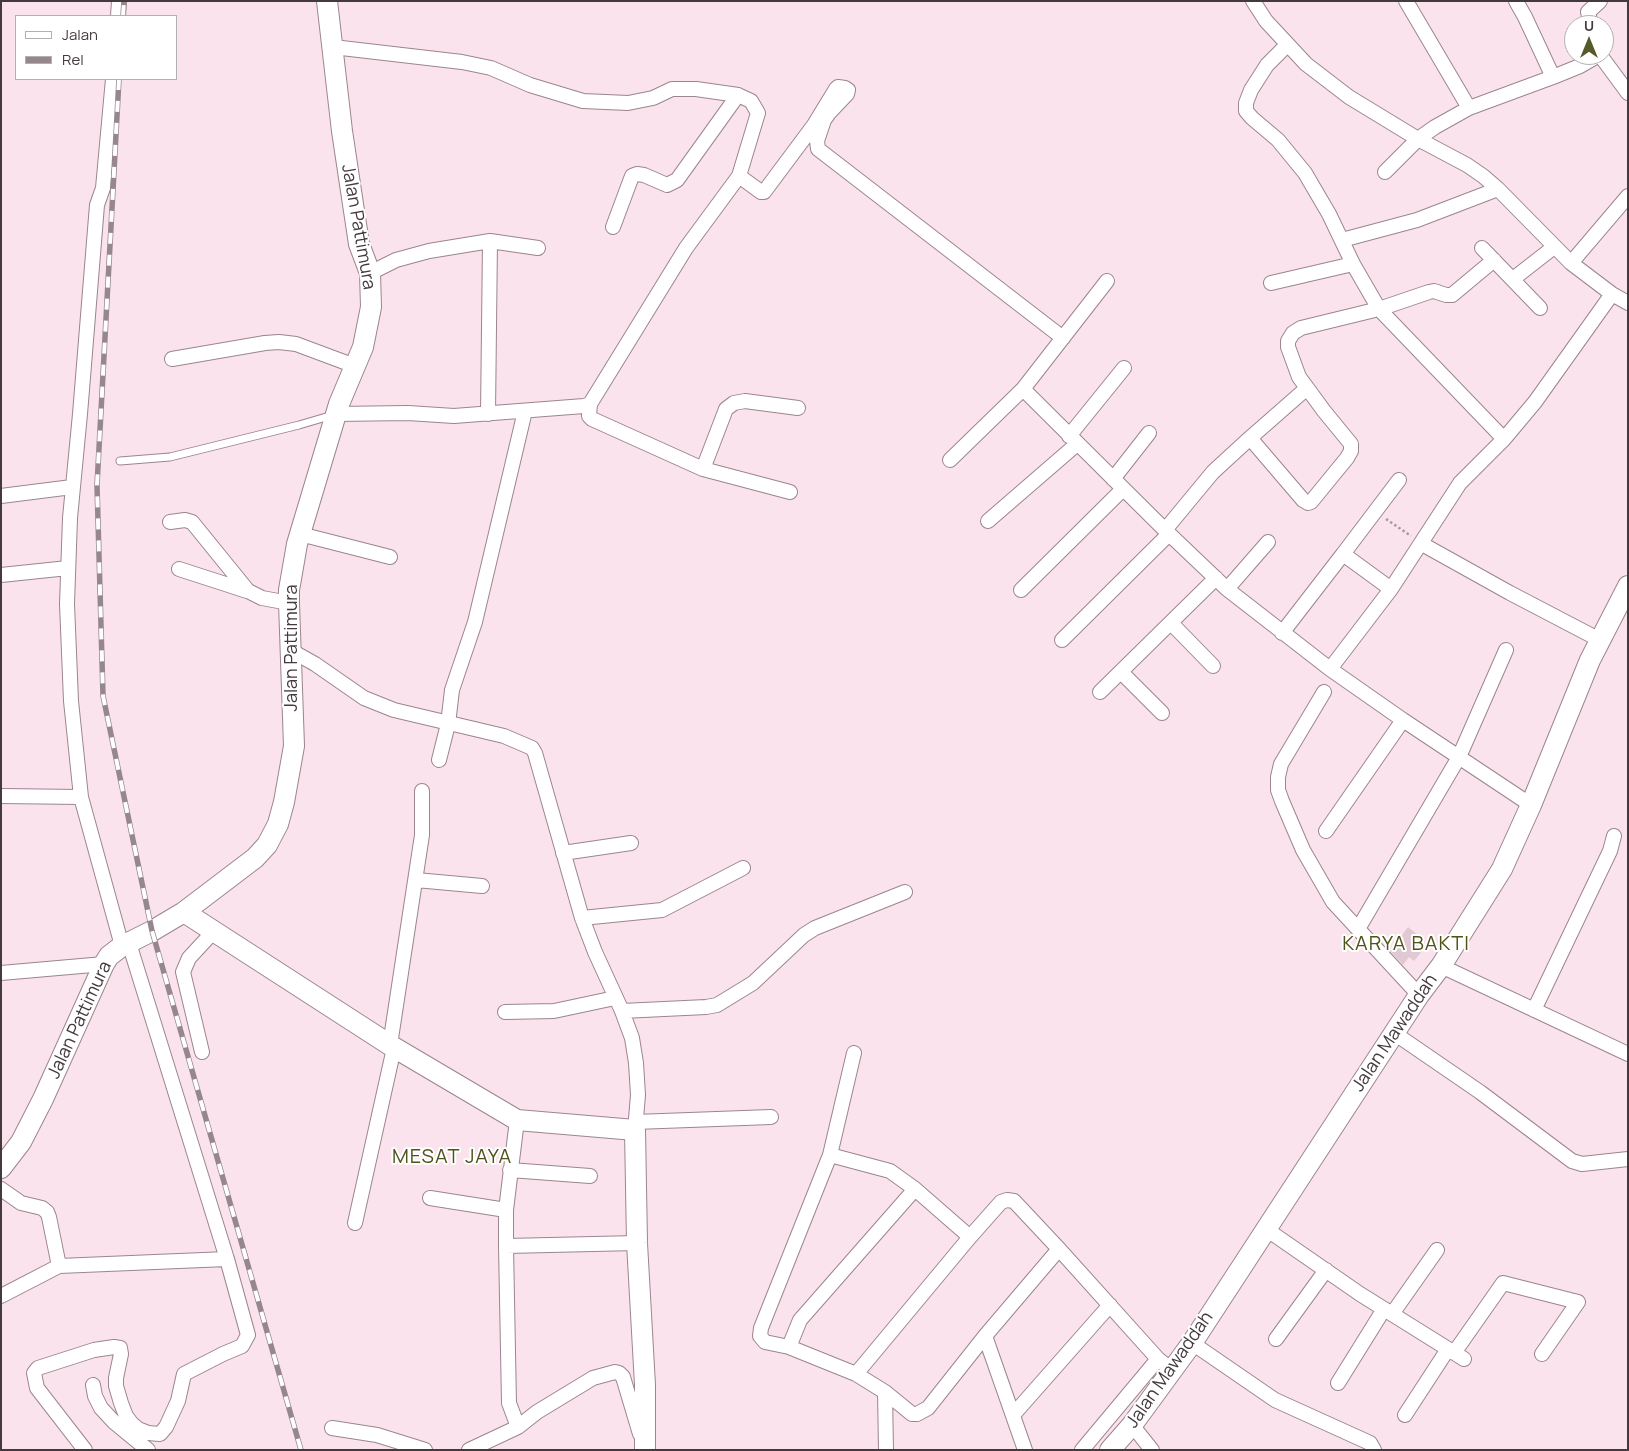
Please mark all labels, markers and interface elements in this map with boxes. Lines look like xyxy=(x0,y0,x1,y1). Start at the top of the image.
legend xyxy=(15,15,178,80)
north arrow xyxy=(1564,15,1614,65)
text: U xyxy=(1584,16,1594,35)
text: Jalan xyxy=(62,24,98,45)
text: Rel xyxy=(62,49,84,70)
street label: Jalan Pattimura xyxy=(336,163,380,291)
street label: Jalan Pattimura xyxy=(281,585,303,711)
district label: KARYA BAKTI xyxy=(1341,932,1471,956)
street label: Jalan Pattimura xyxy=(43,958,117,1082)
street label: Jalan Mawaddah xyxy=(1348,970,1442,1096)
district label: MESAT JAYA xyxy=(391,1145,513,1169)
street label: Jalan Mawaddah xyxy=(1122,1308,1218,1432)

